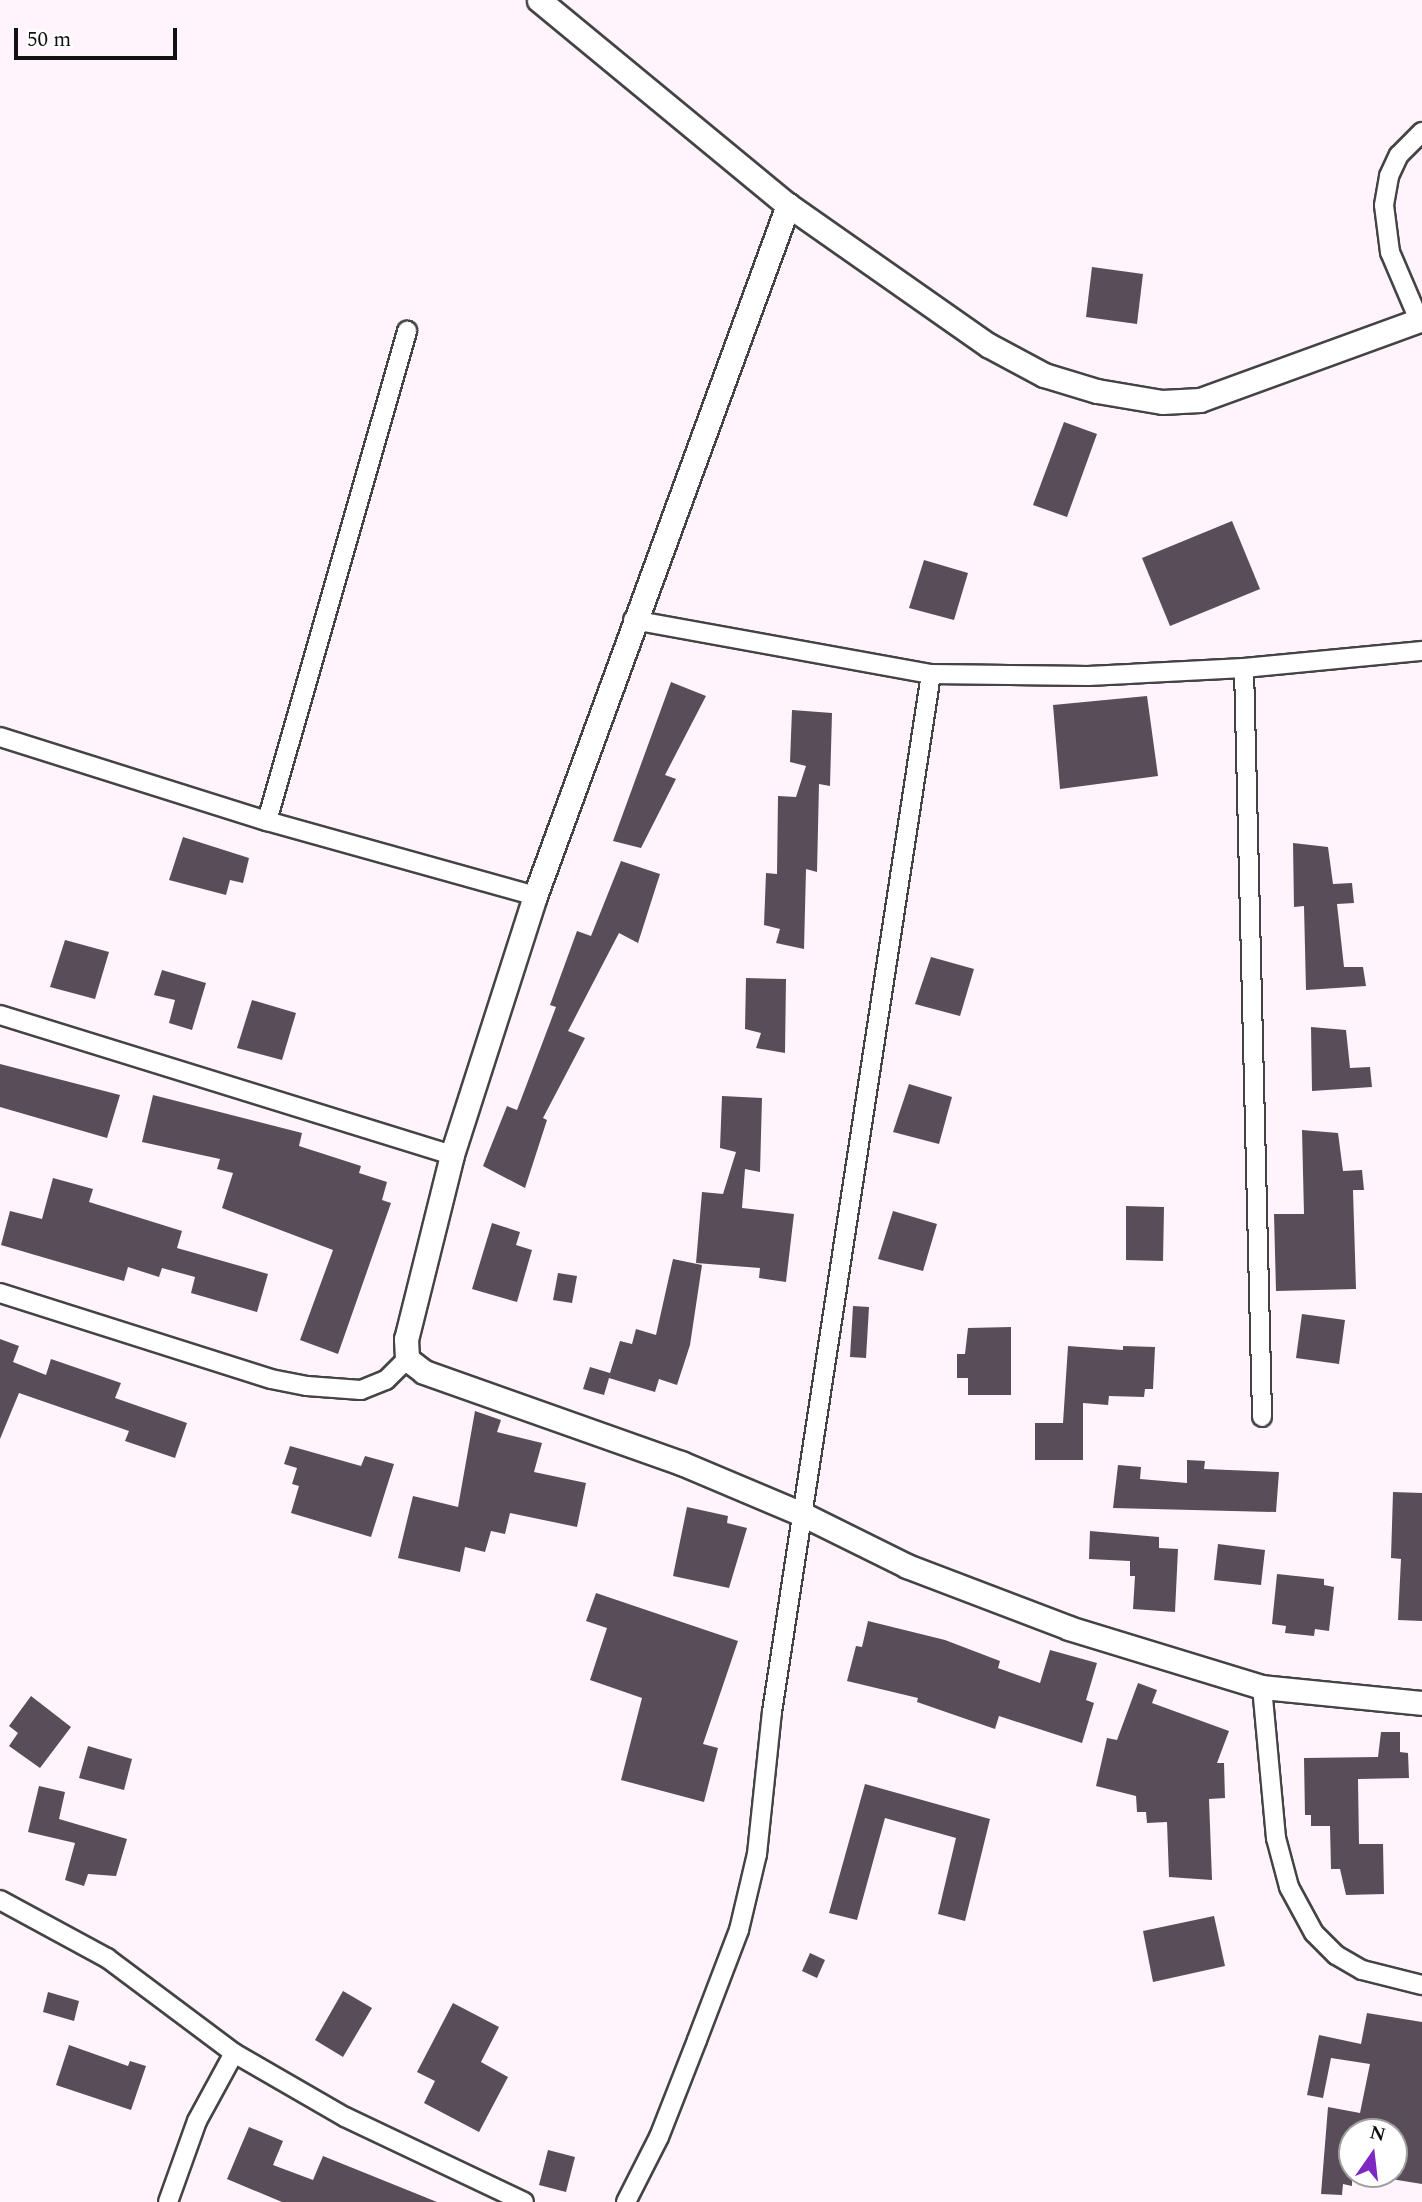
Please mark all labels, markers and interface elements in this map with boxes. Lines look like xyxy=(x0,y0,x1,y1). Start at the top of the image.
scale bar xyxy=(18,14,180,58)
text: 50 m xyxy=(27,24,71,56)
north arrow xyxy=(1338,2118,1408,2188)
text: N xyxy=(1367,2118,1389,2150)

